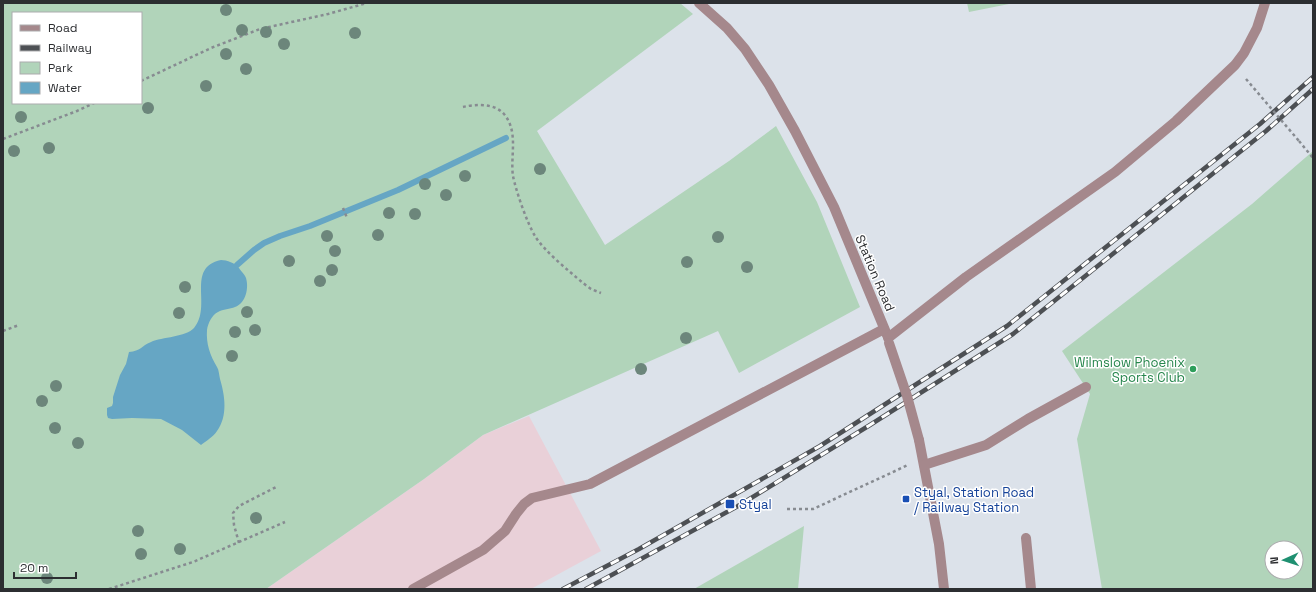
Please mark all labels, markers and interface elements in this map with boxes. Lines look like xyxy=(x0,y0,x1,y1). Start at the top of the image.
legend xyxy=(12,12,142,104)
text: Road xyxy=(48,20,77,36)
text: Railway xyxy=(48,40,92,56)
text: Park xyxy=(48,60,73,76)
text: Water xyxy=(48,80,82,96)
street label: Station Road xyxy=(851,232,899,314)
place label: Wilmslow Phoenix Sports Club xyxy=(1074,354,1185,386)
marker: Wilmslow Phoenix Sports Club xyxy=(1188,364,1198,374)
place label: Styal, Station Road / Railway Station xyxy=(914,484,1034,516)
marker: Styal, Station Road / Railway Station xyxy=(901,494,911,504)
place label: Styal xyxy=(739,496,772,513)
marker: Styal xyxy=(724,498,736,510)
north arrow xyxy=(1264,540,1304,580)
scale bar xyxy=(14,554,76,580)
text: N xyxy=(1267,556,1281,565)
text: 20 m xyxy=(20,560,48,576)

